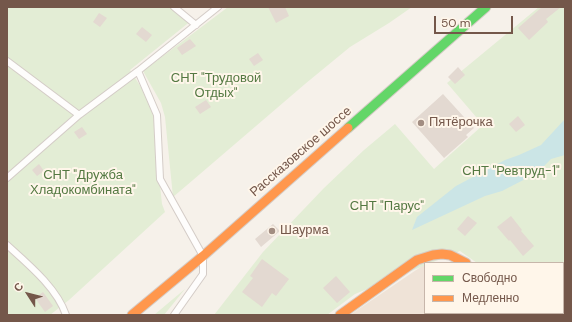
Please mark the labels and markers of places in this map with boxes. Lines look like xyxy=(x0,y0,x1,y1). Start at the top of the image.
place label: Пятёрочка xyxy=(429,115,493,131)
marker: Пятёрочка xyxy=(416,118,426,128)
place label: Шаурма xyxy=(280,223,329,239)
marker: Шаурма xyxy=(267,226,277,236)

